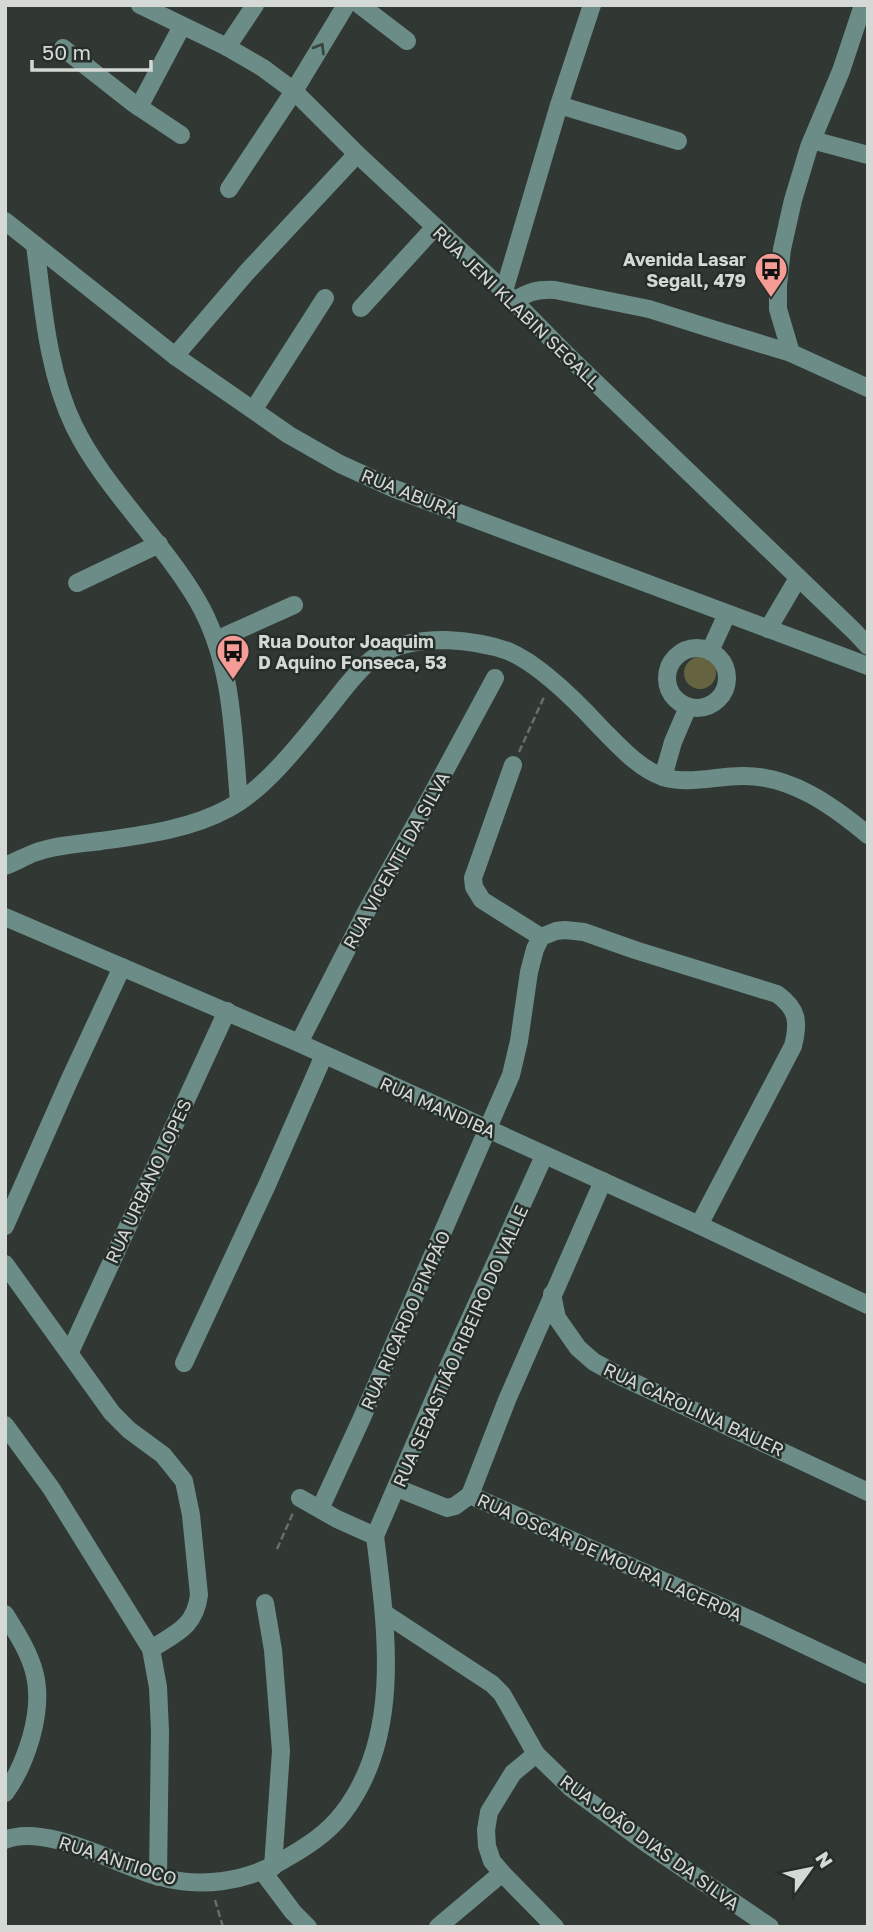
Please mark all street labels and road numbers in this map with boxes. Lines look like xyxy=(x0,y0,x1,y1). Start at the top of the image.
street label: RUA JENI KLABIN SEGALL xyxy=(429,221,605,393)
street label: RUA ABURÁ xyxy=(358,464,462,522)
street label: RUA VICENTE DA SILVA xyxy=(338,767,454,953)
street label: RUA MANDIBA xyxy=(377,1072,499,1142)
street label: RUA URBANO LOPES xyxy=(100,1095,196,1267)
street label: RUA SEBASTIÃO RIBEIRO DO VALLE xyxy=(388,1202,532,1490)
street label: RUA RICARDO PIMPÃO xyxy=(355,1227,455,1413)
street label: RUA CAROLINA BAUER xyxy=(600,1358,788,1460)
street label: RUA OSCAR DE MOURA LACERDA xyxy=(474,1488,746,1626)
street label: RUA JOÃO DIAS DA SILVA xyxy=(556,1769,744,1915)
street label: RUA ANTIOCO xyxy=(56,1831,180,1889)

